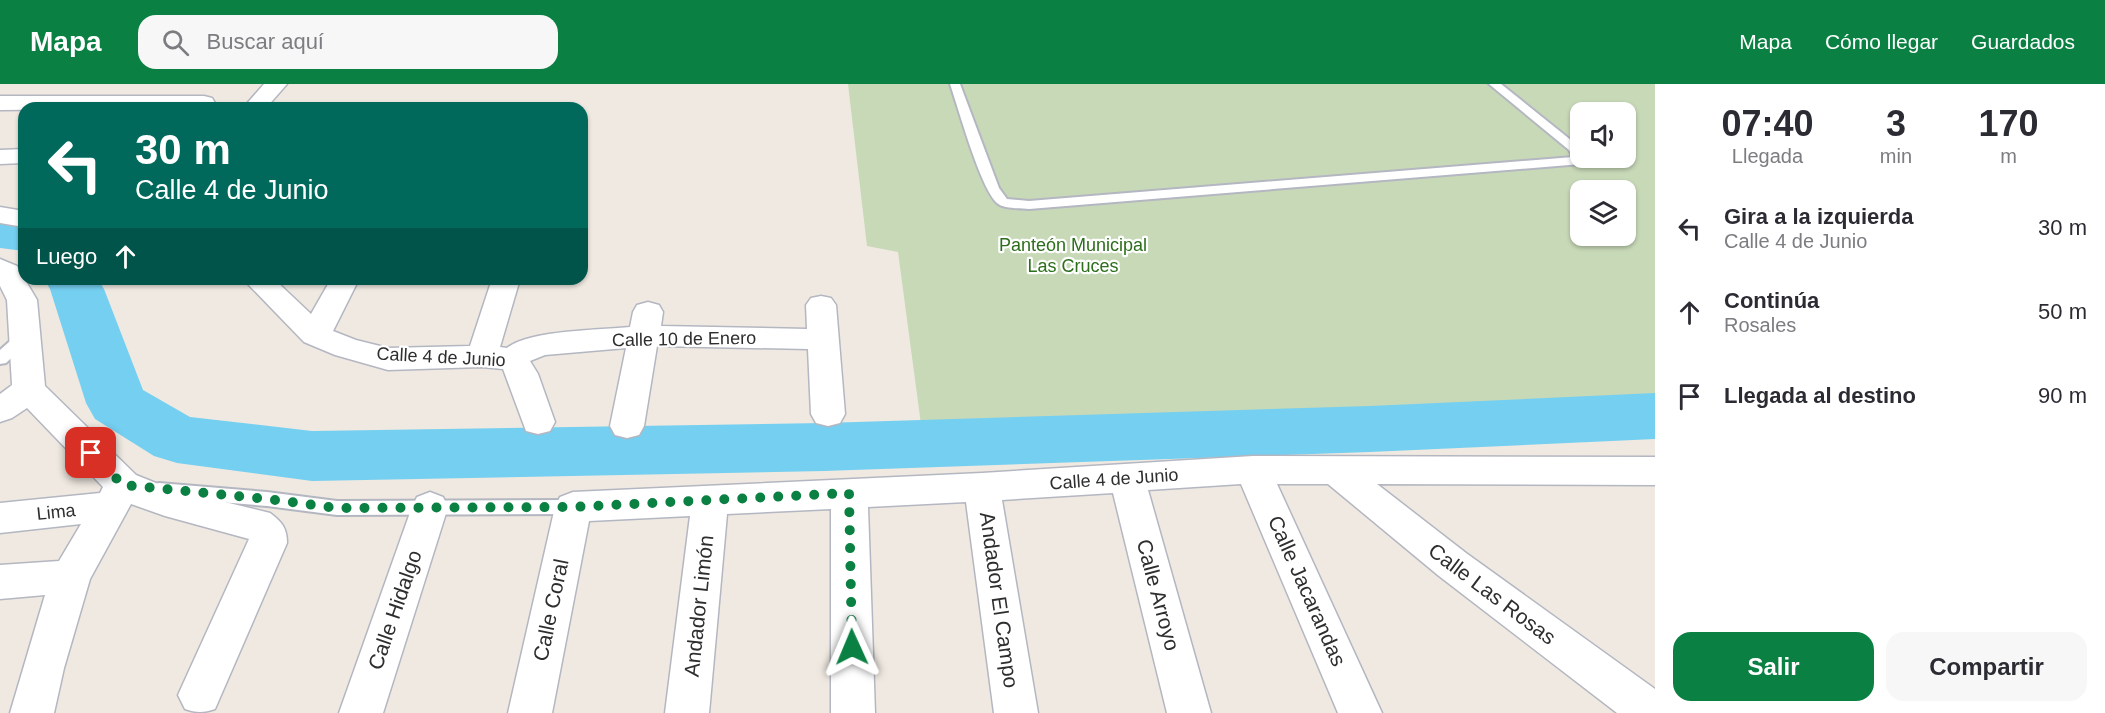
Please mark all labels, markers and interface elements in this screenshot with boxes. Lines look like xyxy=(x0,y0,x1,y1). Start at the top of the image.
search box xyxy=(138,15,558,69)
text: Mapa xyxy=(30,26,102,57)
icon: search xyxy=(159,26,192,59)
text: Buscar aquí xyxy=(207,29,324,54)
text: Mapa xyxy=(1739,30,1792,53)
text: Cómo llegar xyxy=(1825,30,1938,53)
text: Guardados xyxy=(1971,30,2075,53)
map controls xyxy=(1570,102,1636,246)
button: sound xyxy=(1570,102,1636,168)
text: 07:40 xyxy=(1721,103,1813,144)
text: 3 xyxy=(1886,103,1906,144)
text: 170 xyxy=(1978,103,2039,144)
icon: left xyxy=(36,126,114,204)
text: 30 m xyxy=(135,126,231,173)
text: Llegada xyxy=(1732,145,1803,167)
text: min xyxy=(1880,145,1912,167)
text: m xyxy=(2000,145,2017,167)
text: Calle 4 de Junio xyxy=(135,175,329,205)
button: layers xyxy=(1570,180,1636,246)
text: Gira a la izquierda xyxy=(1724,204,1914,229)
icon: left xyxy=(1673,212,1706,245)
text: 30 m xyxy=(2038,215,2087,240)
text: Calle 4 de Junio xyxy=(1724,230,1867,252)
park label: Panteón Municipal Las Cruces xyxy=(999,235,1147,276)
icon: ahead xyxy=(109,240,142,273)
text: Luego xyxy=(36,244,97,269)
text: Continúa xyxy=(1724,288,1819,313)
icon: ahead xyxy=(1673,296,1706,329)
text: 50 m xyxy=(2038,299,2087,324)
text: Rosales xyxy=(1724,314,1796,336)
street label: Calle 10 de Enero xyxy=(612,328,756,350)
street label: Calle 4 de Junio xyxy=(376,344,506,370)
icon: arrive xyxy=(1673,380,1706,413)
text: Llegada al destino xyxy=(1724,383,1916,408)
text: 90 m xyxy=(2038,383,2087,408)
pin xyxy=(65,427,116,478)
icon: arrive xyxy=(74,436,107,469)
street label: Calle 4 de Junio xyxy=(1049,465,1179,493)
street label: Lima xyxy=(36,500,77,524)
street label: Andador El Campo xyxy=(976,510,1023,689)
street label: Calle Jacarandas xyxy=(1264,512,1351,670)
street label: Andador Limón xyxy=(680,534,717,678)
street label: Calle Arroyo xyxy=(1133,537,1184,653)
street label: Calle Las Rosas xyxy=(1424,538,1560,649)
street label: Calle Hidalgo xyxy=(363,547,426,673)
street label: Calle Coral xyxy=(528,557,573,663)
position arrow xyxy=(820,615,884,679)
button: Salir xyxy=(1673,632,1874,701)
button: Compartir xyxy=(1886,632,2087,701)

